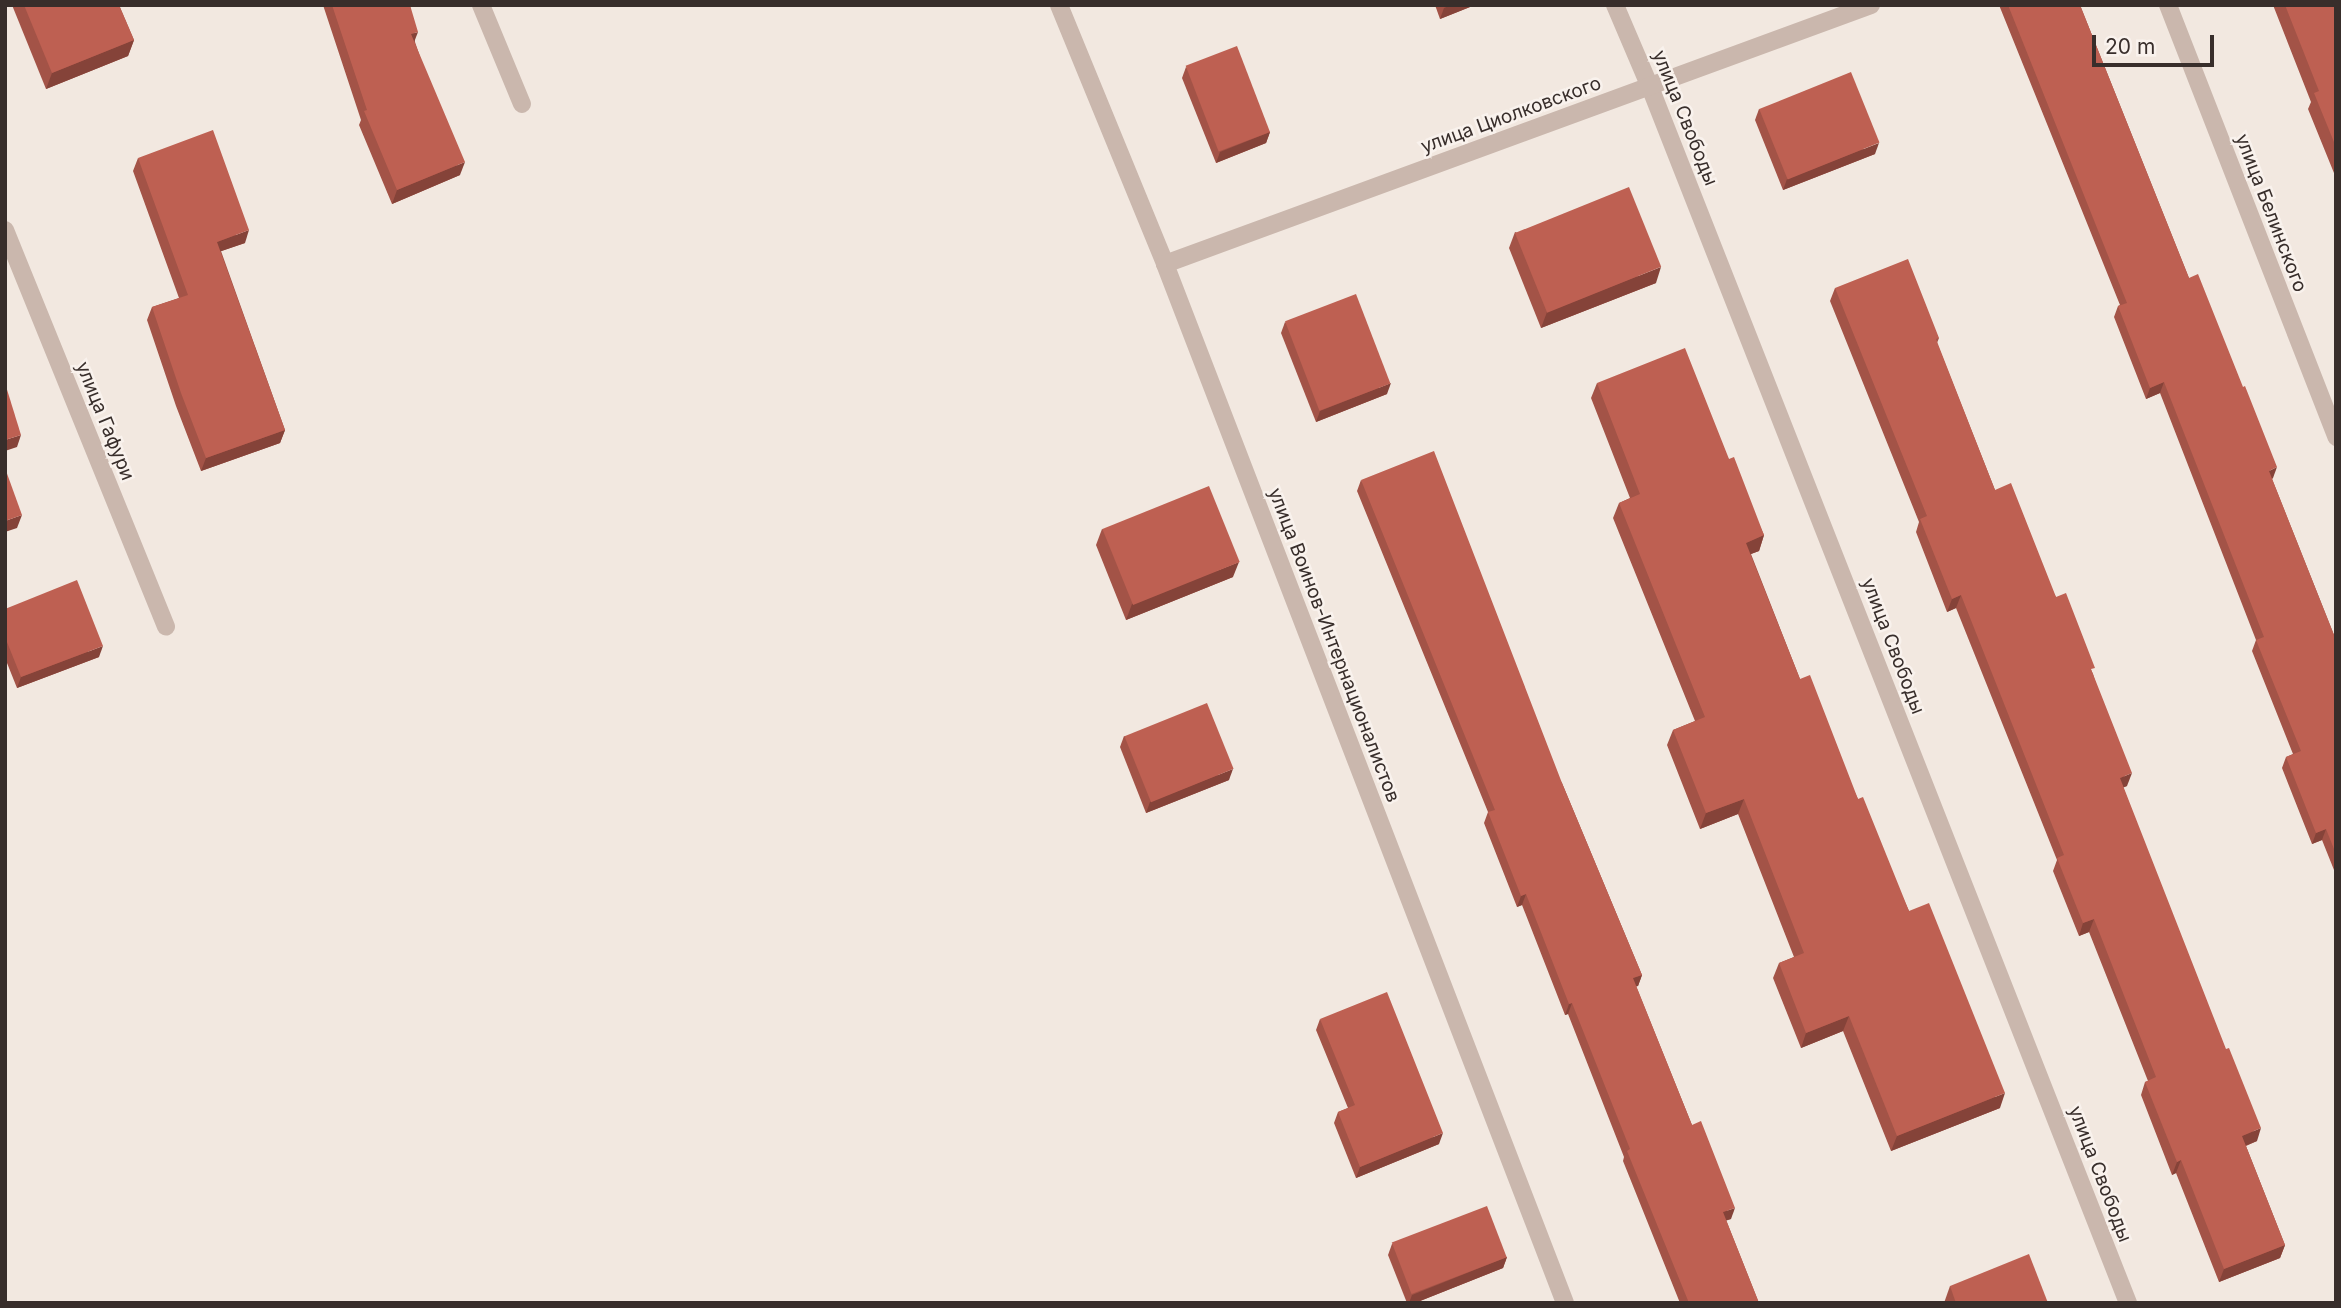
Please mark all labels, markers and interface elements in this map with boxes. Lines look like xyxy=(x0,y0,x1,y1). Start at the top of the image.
scale bar xyxy=(2096,21,2218,65)
text: 20 m xyxy=(2105,34,2155,59)
street label: улица Свободы xyxy=(1647,47,1723,189)
street label: улица Циолковского xyxy=(1418,72,1604,158)
street label: улица Белинского xyxy=(2230,131,2312,295)
street label: улица Гафури xyxy=(71,358,139,484)
street label: улица Воинов-Интернационалистов xyxy=(1263,485,1405,805)
street label: улица Свободы xyxy=(1857,575,1929,717)
street label: улица Свободы xyxy=(2064,1103,2136,1245)

